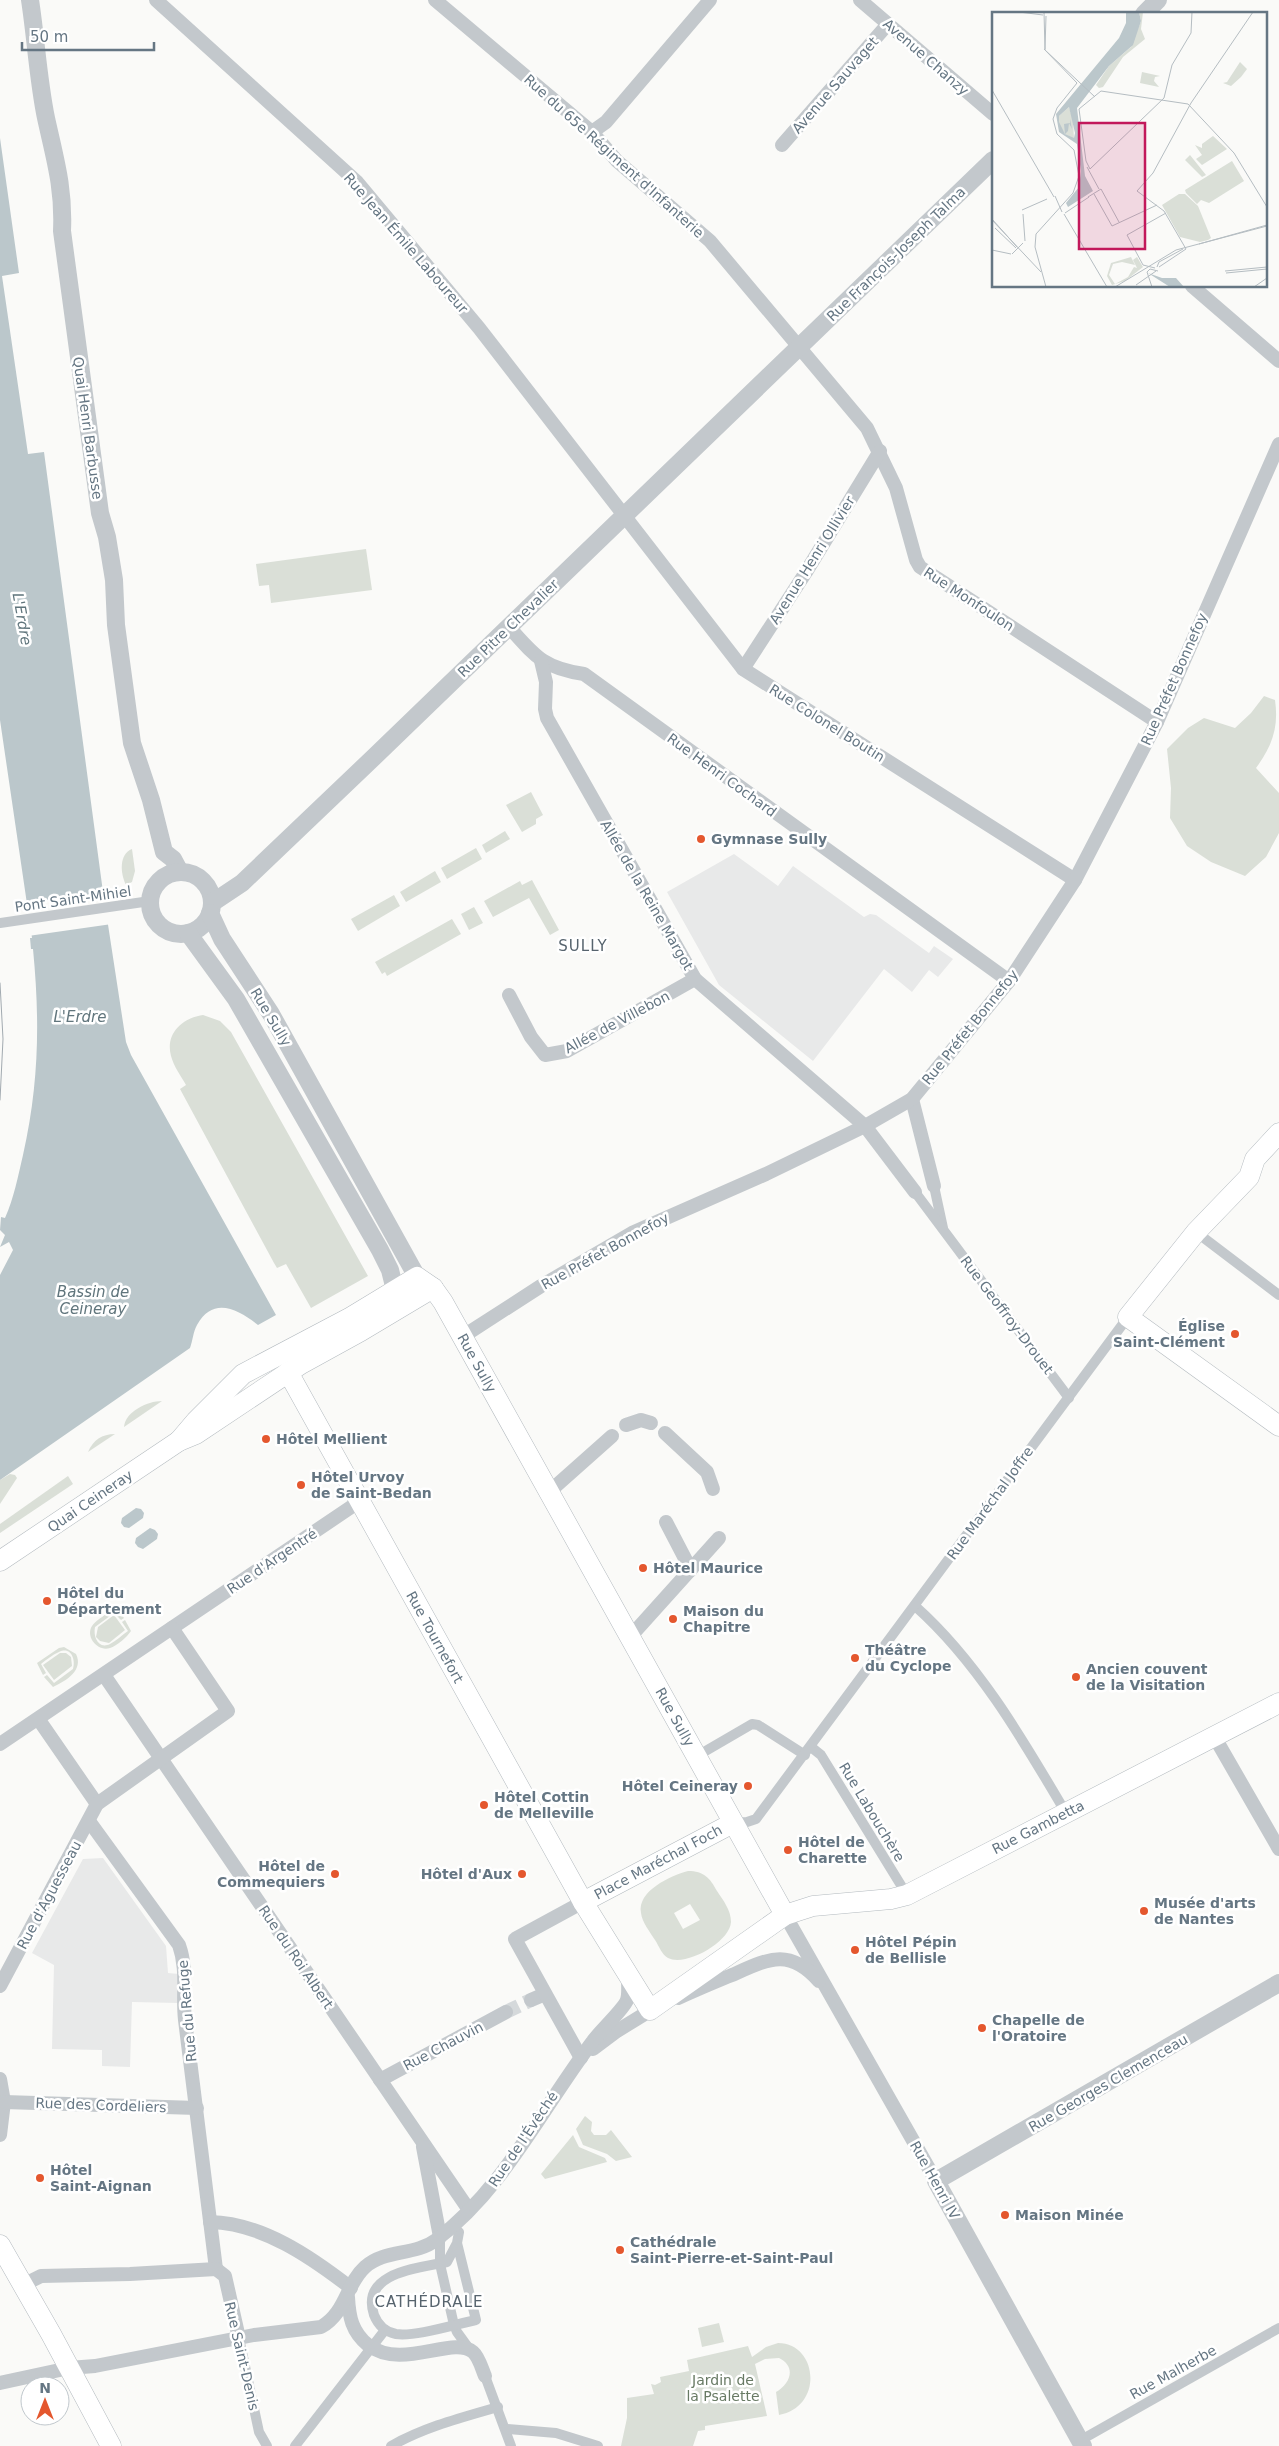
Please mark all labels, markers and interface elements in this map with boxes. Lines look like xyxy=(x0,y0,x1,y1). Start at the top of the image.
inset map xyxy=(992,12,1266,288)
street label: Avenue Chanzy xyxy=(880,15,972,99)
scale bar xyxy=(22,20,155,52)
text: 50 m xyxy=(30,28,68,46)
street label: Avenue Sauvaget xyxy=(789,33,882,137)
street label: Rue du 65e Régiment d'Infanterie xyxy=(521,71,707,241)
street label: Rue Jean Émile Laboureur xyxy=(341,170,471,317)
street label: Rue François-Joseph Talma xyxy=(823,184,969,324)
street label: Quai Henri Barbusse xyxy=(70,356,106,500)
street label: Avenue Henri Ollivier xyxy=(766,493,858,627)
street label: Rue Monfoulon xyxy=(921,564,1017,634)
street label: Rue Pitre Chevalier xyxy=(454,576,562,680)
water label: L'Erdre xyxy=(9,591,35,647)
street label: Rue Préfet Bonnefoy xyxy=(1138,610,1210,748)
street label: Rue Colonel Boutin xyxy=(766,681,888,765)
street label: Rue Henri Cochard xyxy=(664,730,780,820)
street label: Allée de la Reine Margot xyxy=(597,817,697,973)
place label: Gymnase Sully xyxy=(711,831,827,847)
marker: Gymnase Sully xyxy=(695,833,707,845)
street label: Pont Saint-Mihiel xyxy=(14,883,132,915)
district label: SULLY xyxy=(558,937,608,955)
street label: Rue Préfet Bonnefoy xyxy=(919,966,1021,1088)
street label: Rue Sully xyxy=(247,985,295,1049)
street label: Allée de Villebon xyxy=(562,988,672,1056)
water label: L'Erdre xyxy=(53,1008,107,1026)
street label: Rue Préfet Bonnefoy xyxy=(539,1209,671,1293)
street label: Rue Geoffroy-Drouet xyxy=(957,1253,1057,1378)
water label: Bassin de Ceineray xyxy=(57,1283,129,1318)
place label: Église Saint-Clément xyxy=(1113,1318,1225,1350)
marker: Église Saint-Clément xyxy=(1229,1328,1241,1340)
street label: Rue Sully xyxy=(454,1331,500,1395)
place label: Hôtel Mellient xyxy=(276,1431,387,1447)
marker: Hôtel Mellient xyxy=(260,1433,272,1445)
street label: Rue Maréchal Joffre xyxy=(944,1443,1036,1563)
street label: Quai Ceineray xyxy=(44,1467,136,1535)
place label: Hôtel Urvoy de Saint-Bedan xyxy=(311,1469,432,1501)
marker: Hôtel Urvoy de Saint-Bedan xyxy=(295,1479,307,1491)
street label: Rue d'Argentré xyxy=(224,1525,320,1597)
place label: Hôtel Maurice xyxy=(653,1560,763,1576)
marker: Hôtel Maurice xyxy=(637,1562,649,1574)
place label: Hôtel du Département xyxy=(57,1585,162,1617)
street label: Rue Tournefort xyxy=(403,1588,467,1686)
marker: Hôtel du Département xyxy=(41,1595,53,1607)
place label: Maison du Chapitre xyxy=(683,1603,764,1635)
marker: Maison du Chapitre xyxy=(667,1613,679,1625)
place label: Théâtre du Cyclope xyxy=(865,1642,952,1674)
marker: Théâtre du Cyclope xyxy=(849,1652,861,1664)
place label: Ancien couvent de la Visitation xyxy=(1086,1661,1208,1693)
marker: Ancien couvent de la Visitation xyxy=(1070,1671,1082,1683)
street label: Rue Sully xyxy=(652,1685,698,1749)
street label: Rue Labouchère xyxy=(836,1759,908,1865)
place label: Hôtel Ceineray xyxy=(622,1778,738,1794)
marker: Hôtel Ceineray xyxy=(742,1780,754,1792)
place label: Hôtel Cottin de Melleville xyxy=(494,1789,594,1821)
street label: Rue Gambetta xyxy=(989,1797,1087,1857)
marker: Hôtel Cottin de Melleville xyxy=(478,1799,490,1811)
street label: Place Maréchal Foch xyxy=(591,1821,725,1903)
place label: Hôtel de Charette xyxy=(798,1834,867,1866)
street label: Rue d'Aguesseau xyxy=(14,1838,84,1952)
marker: Hôtel de Charette xyxy=(782,1844,794,1856)
place label: Hôtel de Commequiers xyxy=(217,1858,325,1890)
place label: Hôtel d'Aux xyxy=(421,1866,512,1882)
marker: Hôtel de Commequiers xyxy=(329,1868,341,1880)
marker: Hôtel d'Aux xyxy=(516,1868,528,1880)
place label: Musée d'arts de Nantes xyxy=(1154,1895,1256,1927)
street label: Rue du Roi Albert xyxy=(255,1902,337,2012)
marker: Musée d'arts de Nantes xyxy=(1138,1905,1150,1917)
place label: Hôtel Pépin de Bellisle xyxy=(865,1934,957,1966)
marker: Hôtel Pépin de Bellisle xyxy=(849,1944,861,1956)
street label: Rue du Refuge xyxy=(175,1959,199,2063)
place label: Chapelle de l'Oratoire xyxy=(992,2012,1085,2044)
street label: Rue Chauvin xyxy=(400,2018,486,2074)
marker: Chapelle de l'Oratoire xyxy=(976,2022,988,2034)
street label: Rue Georges Clemenceau xyxy=(1026,2031,1190,2135)
street label: Rue de l'Évêché xyxy=(485,2088,561,2190)
street label: Rue des Cordeliers xyxy=(35,2095,167,2115)
street label: Rue Henri IV xyxy=(907,2138,963,2222)
place label: Hôtel Saint-Aignan xyxy=(50,2162,152,2194)
marker: Hôtel Saint-Aignan xyxy=(34,2172,46,2184)
place label: Maison Minée xyxy=(1015,2207,1124,2223)
marker: Maison Minée xyxy=(999,2209,1011,2221)
place label: Cathédrale Saint-Pierre-et-Saint-Paul xyxy=(630,2234,833,2266)
marker: Cathédrale Saint-Pierre-et-Saint-Paul xyxy=(614,2244,626,2256)
district label: CATHÉDRALE xyxy=(375,2292,483,2311)
street label: Rue Saint-Denis xyxy=(222,2300,262,2412)
street label: Rue Malherbe xyxy=(1127,2342,1219,2402)
park label: Jardin de la Psalette xyxy=(686,2372,760,2404)
north arrow xyxy=(20,2376,70,2426)
text: N xyxy=(39,2380,51,2396)

